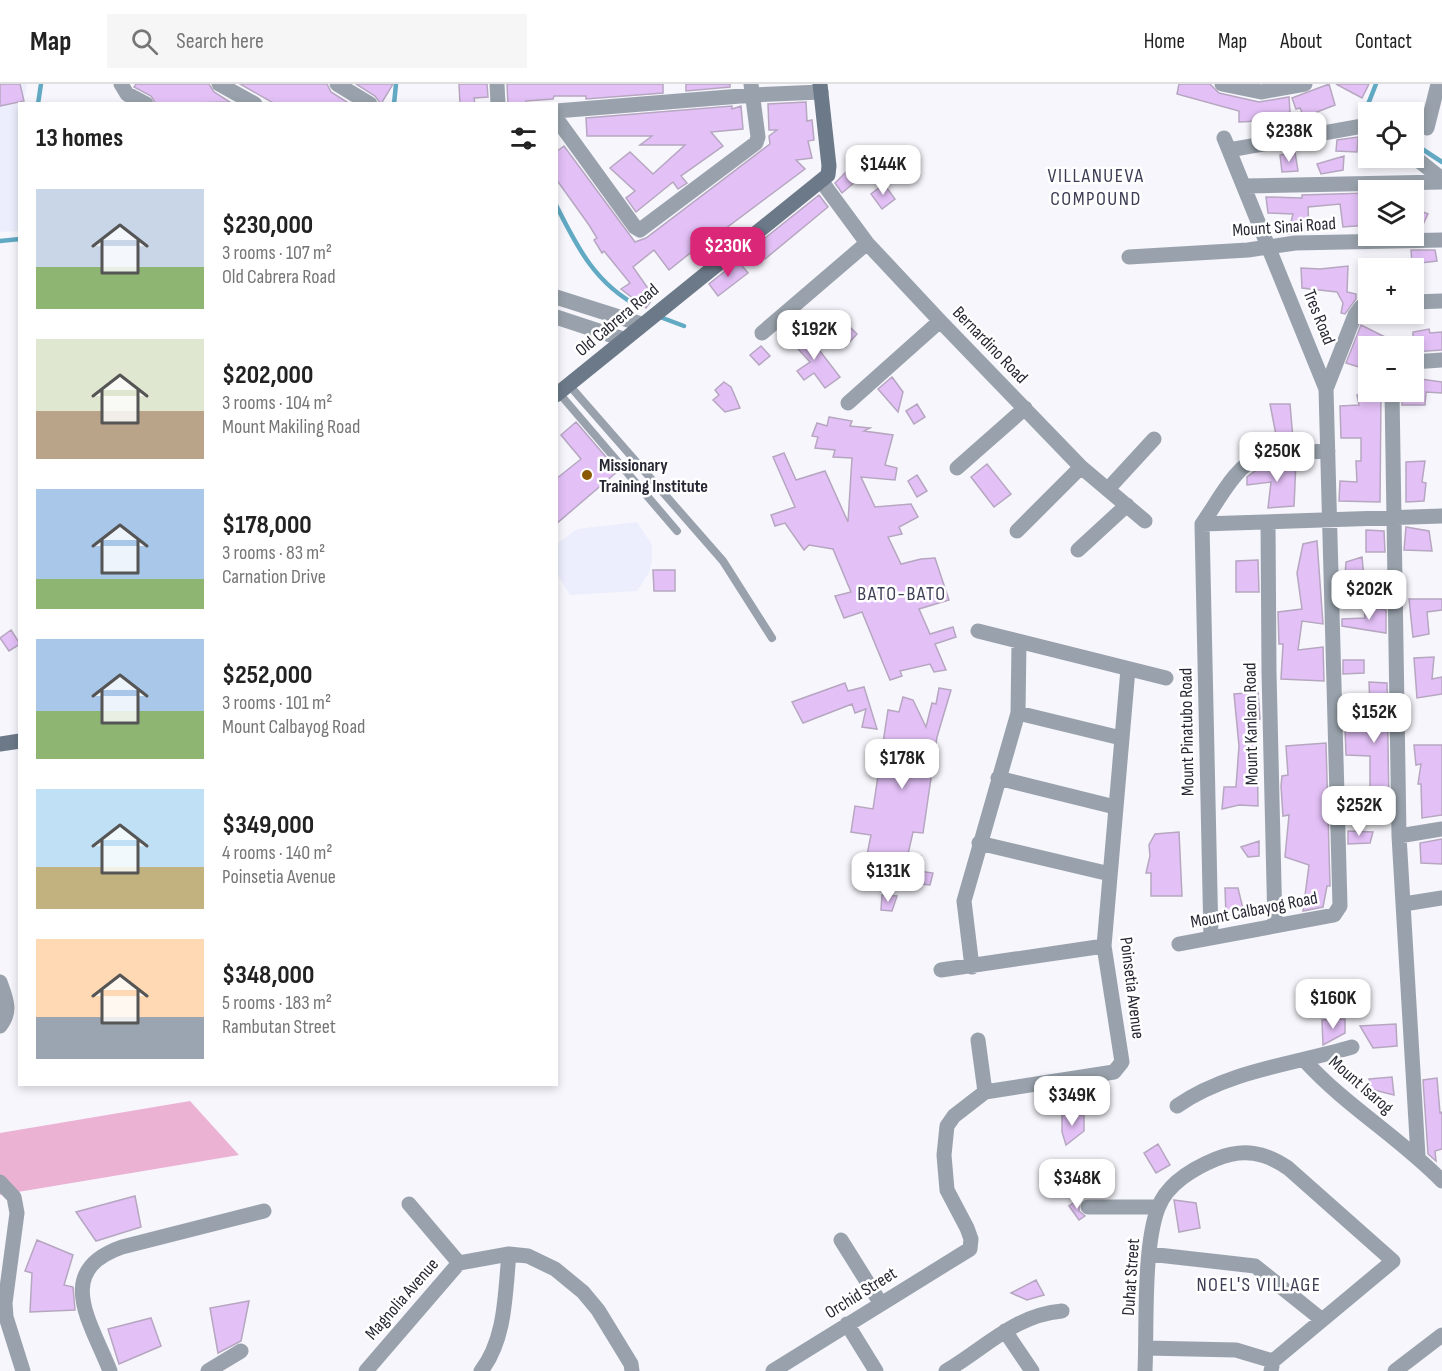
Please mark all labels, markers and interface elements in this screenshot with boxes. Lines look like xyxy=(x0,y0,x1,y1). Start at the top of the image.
search box xyxy=(107,14,527,68)
text: Map xyxy=(30,25,71,58)
icon: search xyxy=(128,25,161,58)
text: Search here xyxy=(176,28,264,55)
text: Home xyxy=(1144,29,1185,54)
text: Map xyxy=(1218,29,1247,54)
text: About xyxy=(1280,29,1322,54)
text: Contact xyxy=(1355,29,1412,54)
map controls xyxy=(1358,102,1424,402)
button: locate xyxy=(1358,102,1424,168)
pin: $238K xyxy=(1247,112,1331,163)
text: $238K xyxy=(1265,119,1313,143)
icon: filters xyxy=(507,122,540,155)
text: 13 homes xyxy=(36,123,123,154)
pin: $144K xyxy=(841,145,925,196)
text: $144K xyxy=(860,152,906,176)
district label: VILLANUEVA COMPOUND xyxy=(1048,164,1144,211)
button: layers xyxy=(1358,180,1424,246)
text: $230,000 xyxy=(222,210,313,241)
icon: home xyxy=(84,213,156,285)
street label: Mount Sinai Road xyxy=(1232,213,1336,241)
pin: $230K xyxy=(686,227,770,278)
text: $230K xyxy=(704,234,752,258)
text: 3 rooms · 107 m² xyxy=(222,241,332,265)
button: + xyxy=(1358,258,1424,324)
text: Old Cabrera Road xyxy=(222,265,336,289)
street label: Old Cabrera Road xyxy=(571,279,663,361)
street label: Tres Road xyxy=(1299,286,1339,348)
street label: Bernardino Road xyxy=(948,302,1032,388)
pin: $192K xyxy=(772,310,856,361)
text: $192K xyxy=(791,317,837,341)
button: − xyxy=(1358,336,1424,402)
text: $202,000 xyxy=(222,360,313,391)
icon: home xyxy=(84,363,156,435)
text: 3 rooms · 104 m² xyxy=(222,391,332,415)
text: Mount Makiling Road xyxy=(222,415,360,439)
pin: $250K xyxy=(1235,432,1319,483)
text: $250K xyxy=(1253,439,1301,463)
place label: Missionary Training Institute xyxy=(599,455,708,497)
marker: Missionary Training Institute xyxy=(580,468,594,482)
text: $178,000 xyxy=(222,510,312,541)
icon: home xyxy=(84,513,156,585)
text: 3 rooms · 83 m² xyxy=(222,541,325,565)
text: Carnation Drive xyxy=(222,565,326,589)
pin: $202K xyxy=(1327,570,1411,621)
text: $202K xyxy=(1345,577,1393,601)
district label: BATO-BATO xyxy=(857,582,947,606)
text: $252,000 xyxy=(222,660,312,691)
street label: Mount Kanlaon Road xyxy=(1239,662,1263,786)
icon: home xyxy=(84,663,156,735)
street label: Mount Pinatubo Road xyxy=(1175,668,1199,796)
text: 3 rooms · 101 m² xyxy=(222,691,331,715)
pin: $152K xyxy=(1332,693,1416,744)
text: $152K xyxy=(1351,700,1397,724)
text: Mount Calbayog Road xyxy=(222,715,365,739)
pin: $178K xyxy=(860,739,944,790)
text: $178K xyxy=(879,746,925,770)
pin: $252K xyxy=(1317,786,1401,837)
text: $252K xyxy=(1336,793,1382,817)
text: $349,000 xyxy=(222,810,314,841)
icon: home xyxy=(84,813,156,885)
text: 4 rooms · 140 m² xyxy=(222,841,332,865)
pin: $131K xyxy=(846,852,930,903)
text: $131K xyxy=(866,859,910,883)
text: Poinsetia Avenue xyxy=(222,865,336,889)
street label: Mount Calbayog Road xyxy=(1189,887,1319,933)
street label: Poinsetia Avenue xyxy=(1115,936,1149,1040)
text: $348,000 xyxy=(222,960,314,991)
icon: home xyxy=(84,963,156,1035)
pin: $160K xyxy=(1291,979,1375,1030)
text: $160K xyxy=(1310,986,1356,1010)
text: 5 rooms · 183 m² xyxy=(222,991,332,1015)
text: Rambutan Street xyxy=(222,1015,336,1039)
street label: Mount Isarog xyxy=(1325,1051,1397,1119)
pin: $349K xyxy=(1030,1076,1114,1127)
text: $349K xyxy=(1048,1083,1096,1107)
pin: $348K xyxy=(1035,1159,1119,1210)
text: $348K xyxy=(1053,1166,1101,1190)
street label: Duhat Street xyxy=(1118,1237,1144,1316)
street label: Magnolia Avenue xyxy=(361,1254,443,1344)
street label: Orchid Street xyxy=(821,1263,901,1323)
district label: NOEL'S VILLAGE xyxy=(1196,1273,1322,1297)

